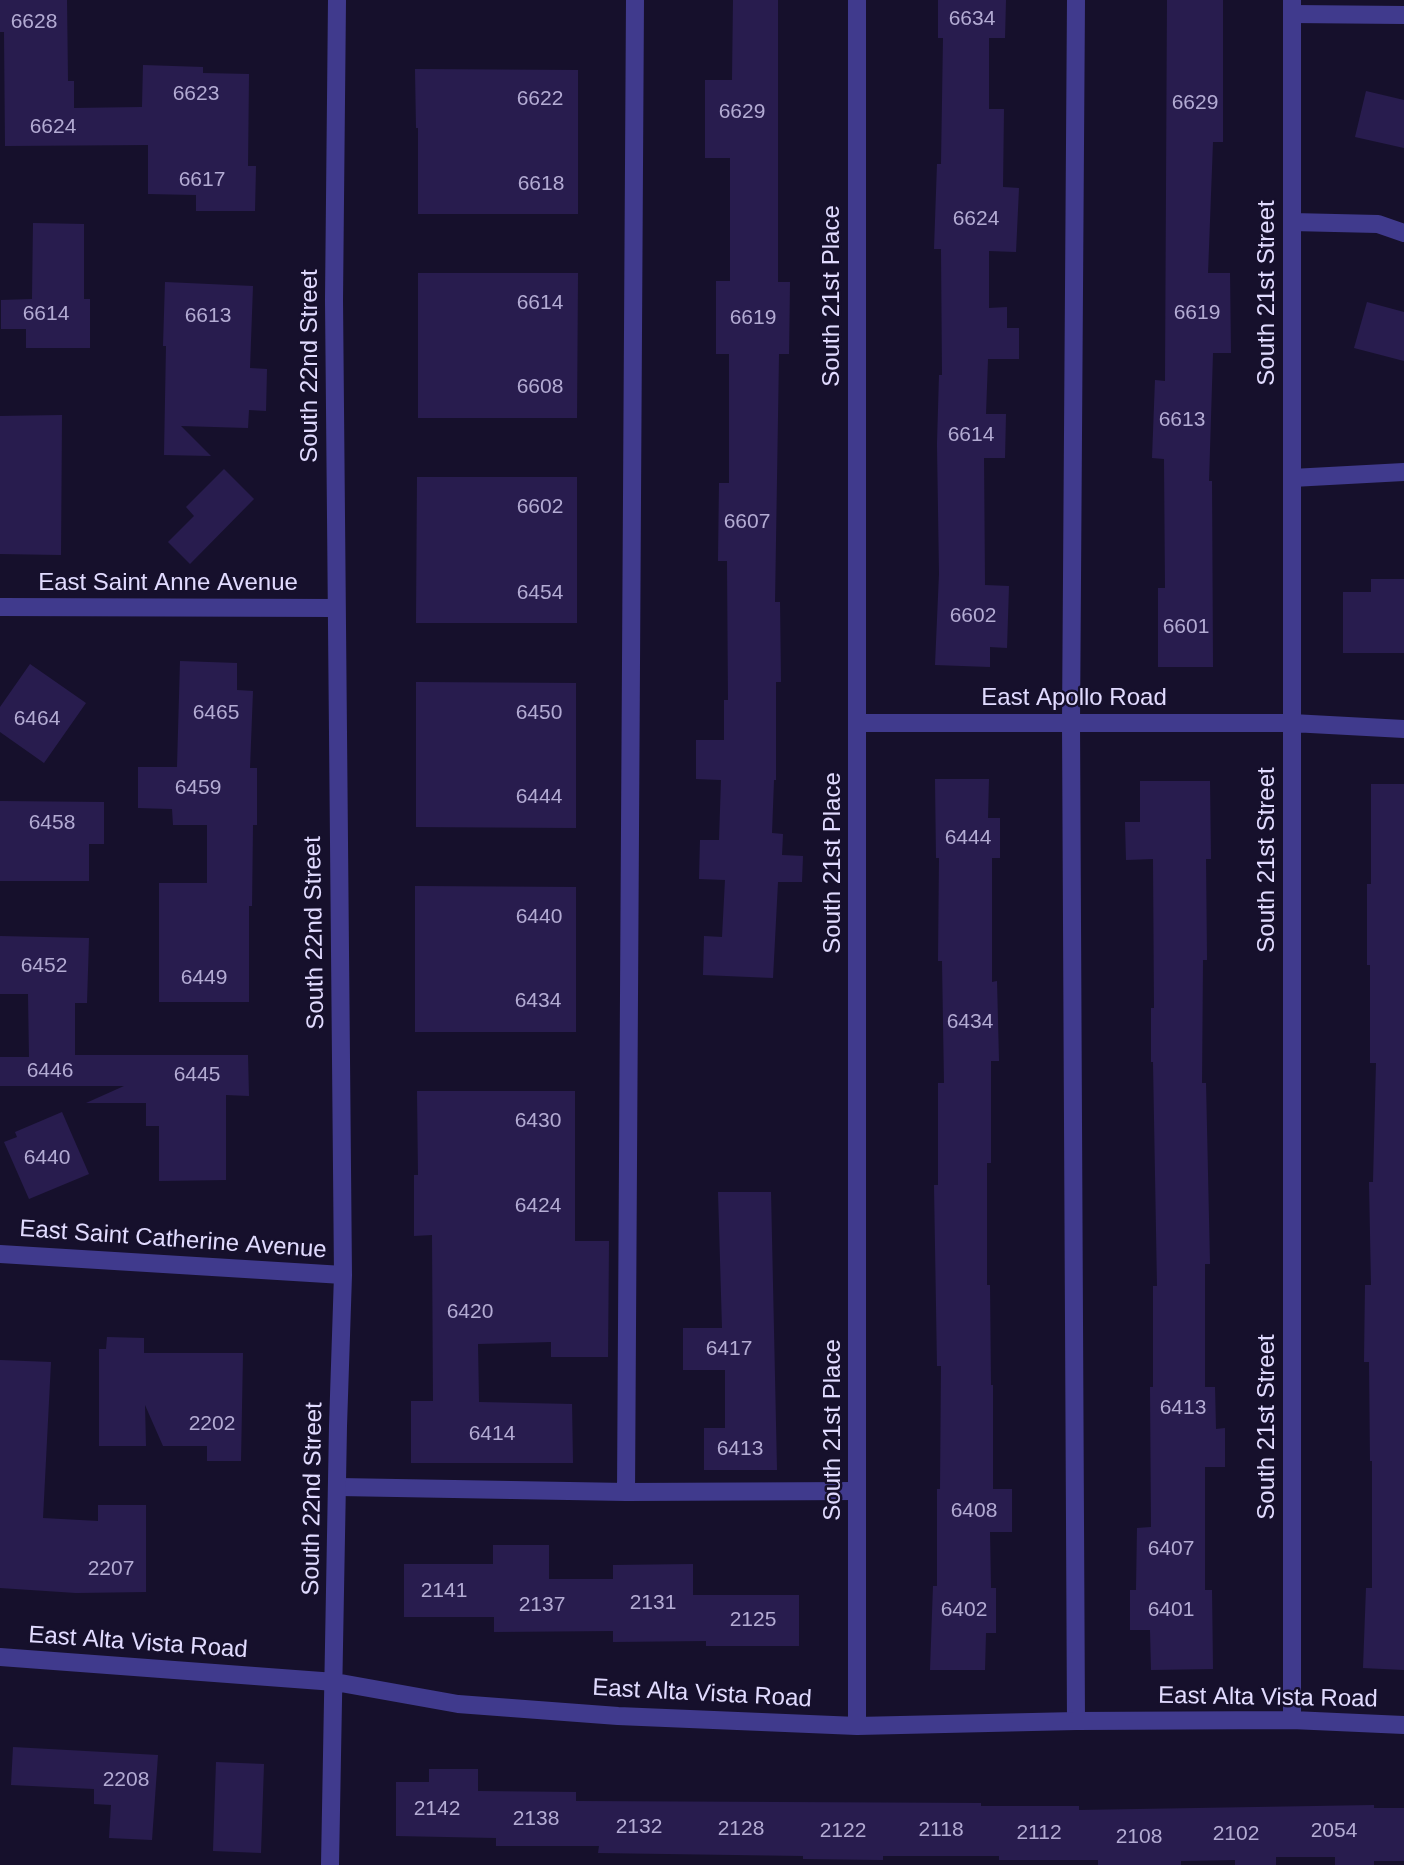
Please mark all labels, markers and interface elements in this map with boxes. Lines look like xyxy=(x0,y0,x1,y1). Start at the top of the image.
house number: 6634 xyxy=(949,6,995,32)
house number: 6628 xyxy=(11,9,57,35)
house number: 6623 xyxy=(173,81,219,107)
house number: 6622 xyxy=(517,86,563,112)
house number: 6629 xyxy=(1172,90,1218,116)
house number: 6629 xyxy=(719,99,765,125)
house number: 6624 xyxy=(30,114,76,140)
house number: 6617 xyxy=(179,167,225,193)
house number: 6618 xyxy=(518,171,564,197)
street label: South 21st Street xyxy=(1253,200,1281,386)
street label: South 21st Place xyxy=(818,205,846,387)
house number: 6624 xyxy=(953,206,999,232)
street label: South 22nd Street xyxy=(296,269,324,463)
house number: 6614 xyxy=(517,290,563,316)
house number: 6619 xyxy=(1174,300,1220,326)
house number: 6614 xyxy=(23,301,69,327)
house number: 6613 xyxy=(185,303,231,329)
house number: 6619 xyxy=(730,305,776,331)
house number: 6608 xyxy=(517,374,563,400)
house number: 6613 xyxy=(1159,407,1205,433)
house number: 6614 xyxy=(948,422,994,448)
house number: 6602 xyxy=(517,494,563,520)
house number: 6607 xyxy=(724,509,770,535)
street label: East Saint Anne Avenue xyxy=(38,569,298,597)
house number: 6454 xyxy=(517,580,563,606)
house number: 6602 xyxy=(950,603,996,629)
house number: 6601 xyxy=(1163,614,1209,640)
street label: East Apollo Road xyxy=(981,684,1167,712)
house number: 6465 xyxy=(193,700,239,726)
house number: 6450 xyxy=(516,700,562,726)
house number: 6464 xyxy=(14,706,60,732)
street label: South 21st Street xyxy=(1253,767,1281,953)
street label: South 21st Place xyxy=(819,772,847,954)
house number: 6459 xyxy=(175,775,221,801)
house number: 6444 xyxy=(516,784,562,810)
house number: 6458 xyxy=(29,810,75,836)
house number: 6444 xyxy=(945,825,991,851)
street label: South 22nd Street xyxy=(299,836,331,1030)
house number: 6440 xyxy=(516,904,562,930)
house number: 6452 xyxy=(21,953,67,979)
house number: 6449 xyxy=(181,965,227,991)
house number: 6434 xyxy=(515,988,561,1014)
house number: 6434 xyxy=(947,1009,993,1035)
house number: 6446 xyxy=(27,1058,73,1084)
house number: 6445 xyxy=(174,1062,220,1088)
house number: 6430 xyxy=(515,1108,561,1134)
house number: 6440 xyxy=(24,1145,70,1171)
house number: 6424 xyxy=(515,1193,561,1219)
street label: East Saint Catherine Avenue xyxy=(18,1215,328,1265)
house number: 6420 xyxy=(447,1299,493,1325)
street label: South 21st Street xyxy=(1253,1334,1281,1520)
house number: 6417 xyxy=(706,1336,752,1362)
street label: South 21st Place xyxy=(819,1339,847,1521)
house number: 6413 xyxy=(1160,1395,1206,1421)
street label: South 22nd Street xyxy=(297,1402,329,1596)
house number: 2202 xyxy=(189,1411,235,1437)
house number: 6414 xyxy=(469,1421,515,1447)
house number: 6413 xyxy=(717,1436,763,1462)
house number: 6408 xyxy=(951,1498,997,1524)
house number: 6407 xyxy=(1148,1536,1194,1562)
house number: 2207 xyxy=(88,1556,134,1582)
house number: 2141 xyxy=(421,1578,467,1604)
house number: 2131 xyxy=(630,1590,676,1616)
house number: 2137 xyxy=(519,1592,565,1618)
house number: 6402 xyxy=(941,1597,987,1623)
house number: 6401 xyxy=(1148,1597,1194,1623)
house number: 2125 xyxy=(730,1607,776,1633)
street label: East Alta Vista Road xyxy=(27,1621,249,1665)
street label: East Alta Vista Road xyxy=(592,1674,812,1714)
street label: East Alta Vista Road xyxy=(1158,1682,1378,1714)
house number: 2208 xyxy=(103,1767,149,1793)
house number: 2142 xyxy=(414,1796,460,1822)
house number: 2138 xyxy=(513,1806,559,1832)
house number: 2132 xyxy=(616,1814,662,1840)
house number: 2128 xyxy=(718,1816,764,1842)
house number: 2118 xyxy=(918,1817,964,1843)
house number: 2122 xyxy=(820,1818,866,1844)
house number: 2054 xyxy=(1311,1818,1357,1844)
house number: 2112 xyxy=(1016,1820,1062,1846)
house number: 2102 xyxy=(1213,1821,1259,1847)
house number: 2108 xyxy=(1116,1824,1162,1850)

